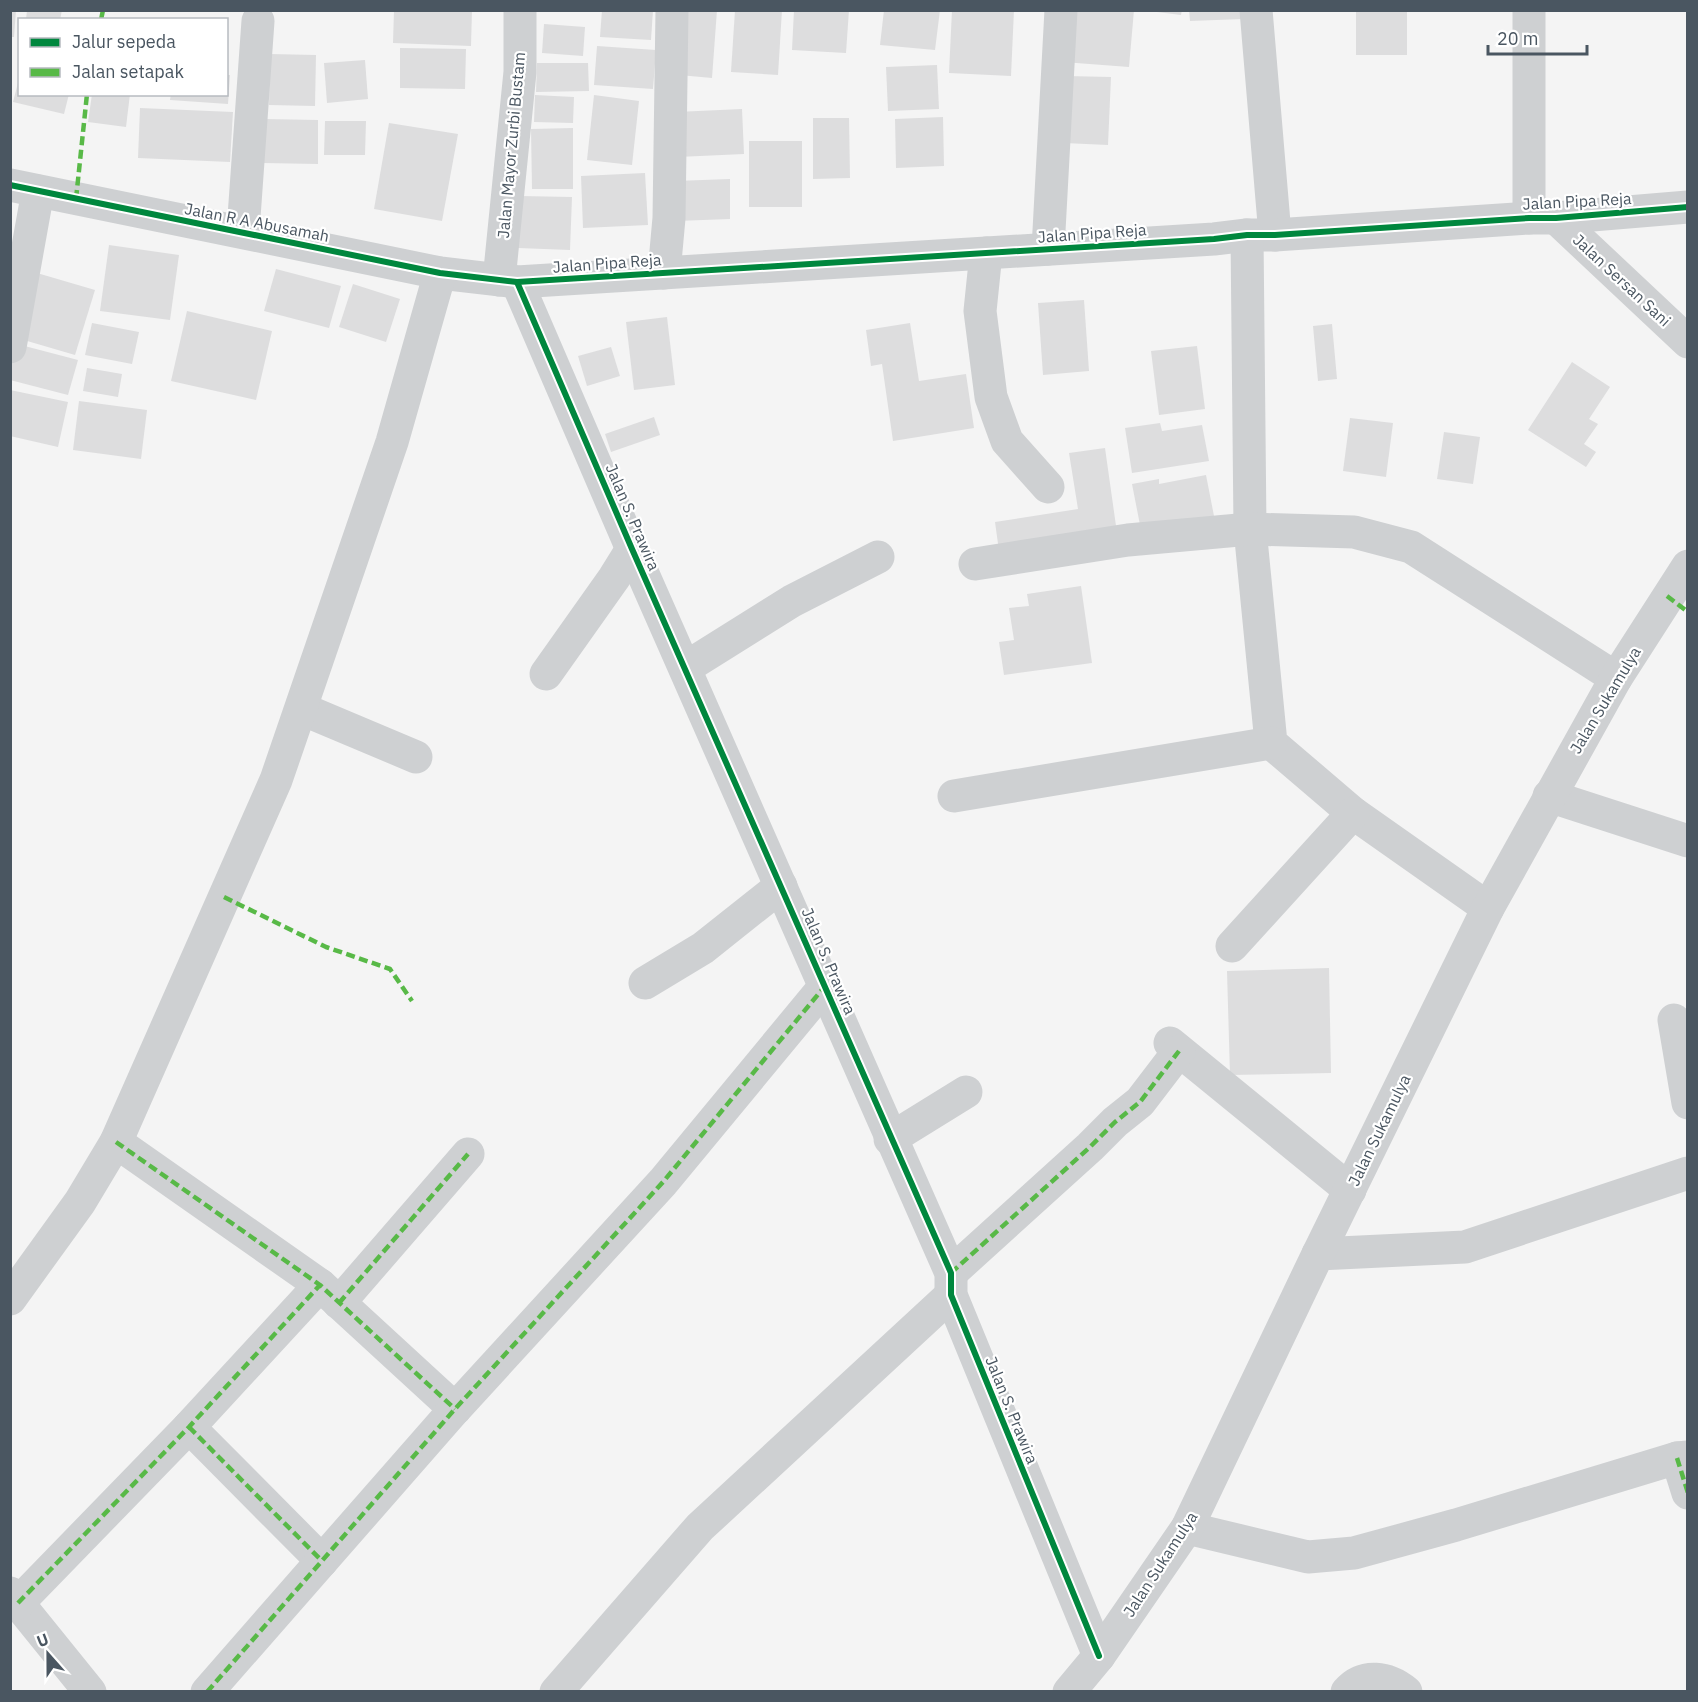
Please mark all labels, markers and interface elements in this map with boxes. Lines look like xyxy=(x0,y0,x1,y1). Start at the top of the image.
legend xyxy=(18,18,228,96)
scale bar xyxy=(1488,18,1587,56)
text: 20 m xyxy=(1497,27,1539,50)
text: Jalur sepeda xyxy=(72,30,176,53)
street label: Jalan Mayor Zurbi Bustam xyxy=(493,51,529,239)
text: Jalan setapak xyxy=(72,60,184,83)
street label: Jalan Pipa Reja xyxy=(1522,188,1632,214)
street label: Jalan R A Abusamah xyxy=(183,198,331,246)
street label: Jalan Pipa Reja xyxy=(1037,219,1148,247)
street label: Jalan Sersan Sani xyxy=(1569,230,1675,330)
street label: Jalan Pipa Reja xyxy=(552,249,663,277)
street label: Jalan S. Prawira xyxy=(601,460,665,574)
street label: Jalan Sukamulya xyxy=(1565,642,1645,757)
street label: Jalan S. Prawira xyxy=(797,904,861,1018)
street label: Jalan Sukamulya xyxy=(1343,1071,1415,1189)
street label: Jalan S. Prawira xyxy=(981,1353,1043,1467)
street label: Jalan Sukamulya xyxy=(1119,1507,1202,1620)
north arrow xyxy=(18,1624,78,1684)
text: U xyxy=(34,1629,51,1651)

